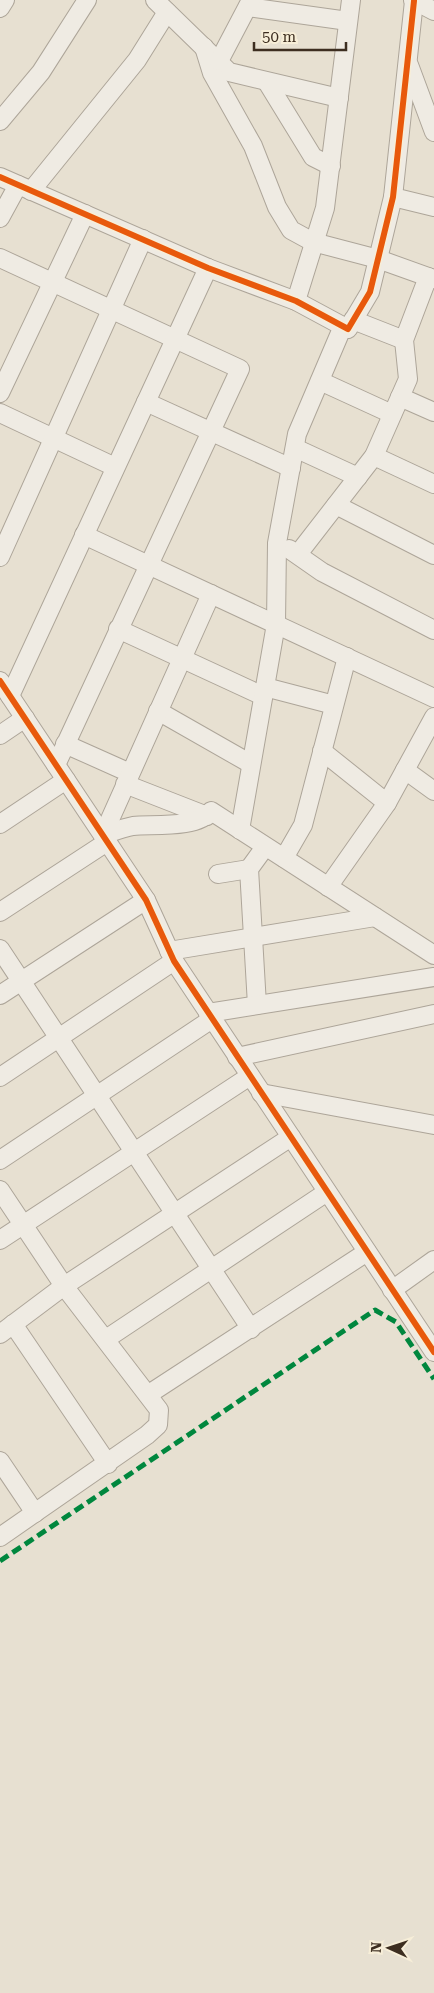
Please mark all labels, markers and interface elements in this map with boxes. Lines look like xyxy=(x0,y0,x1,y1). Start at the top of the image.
scale bar xyxy=(254,20,346,52)
text: 50 m xyxy=(262,28,297,46)
north arrow xyxy=(364,1923,414,1973)
text: N xyxy=(368,1941,384,1953)

